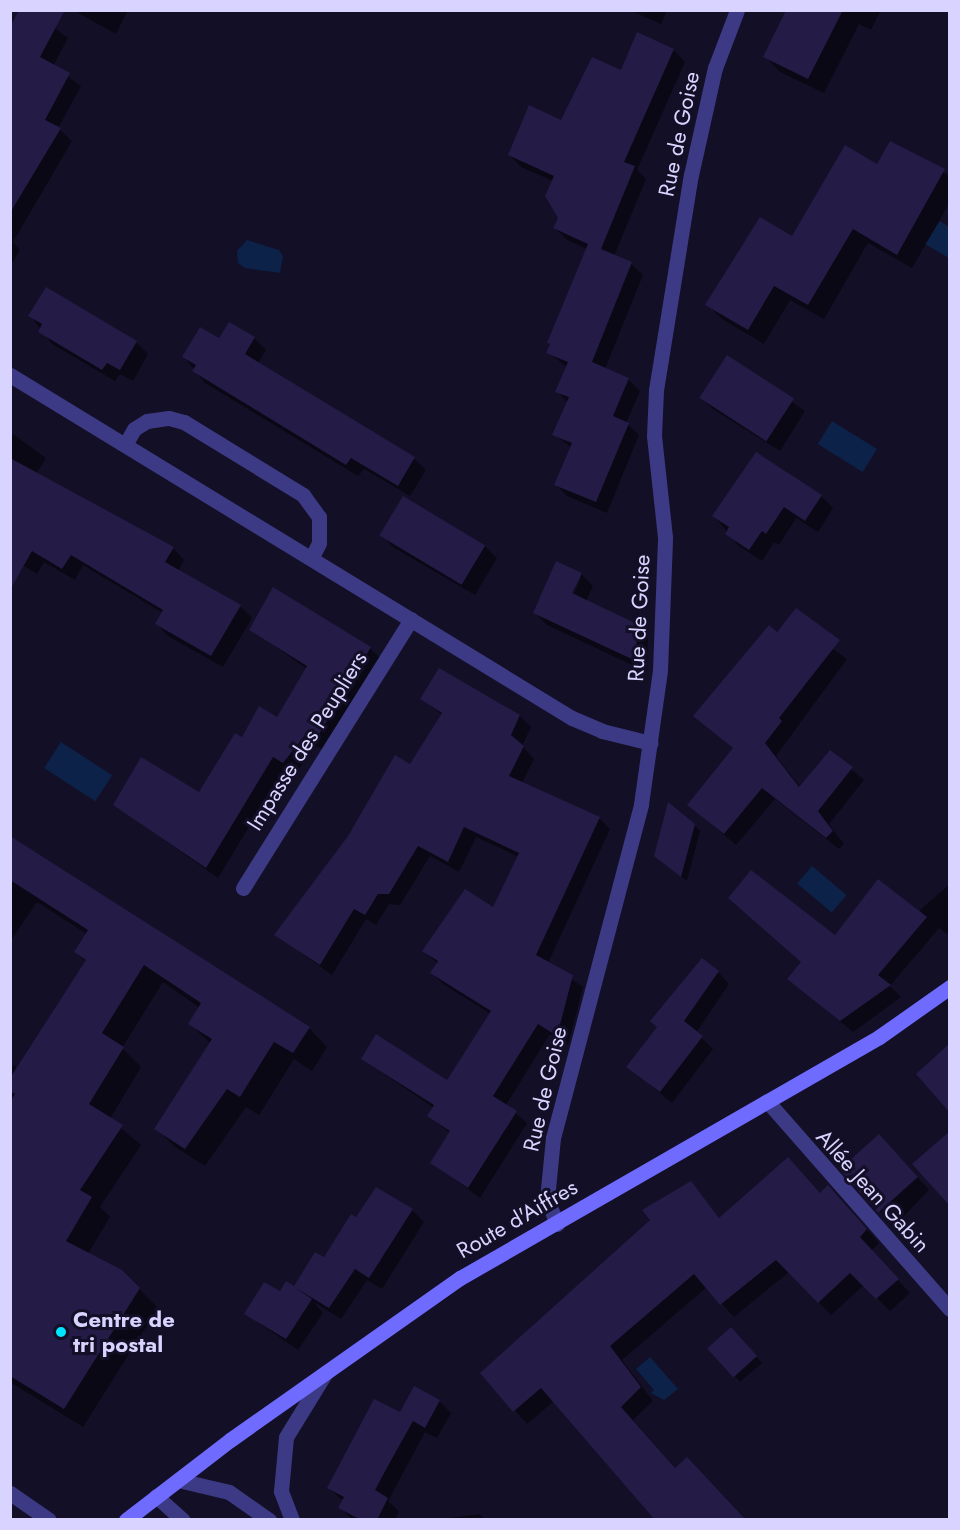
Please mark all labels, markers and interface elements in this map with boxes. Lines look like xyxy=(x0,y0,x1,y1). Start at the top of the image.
street label: Rue de Goise xyxy=(653,69,705,199)
street label: Rue de Goise xyxy=(622,554,656,682)
street label: Impasse des Peupliers xyxy=(241,647,373,835)
street label: Rue de Goise xyxy=(518,1024,572,1154)
street label: Allée Jean Gabin xyxy=(811,1124,935,1258)
street label: Route d'Aiffres xyxy=(452,1174,582,1264)
place label: Centre de tri postal xyxy=(73,1306,175,1358)
marker: Centre de tri postal xyxy=(54,1325,68,1339)

